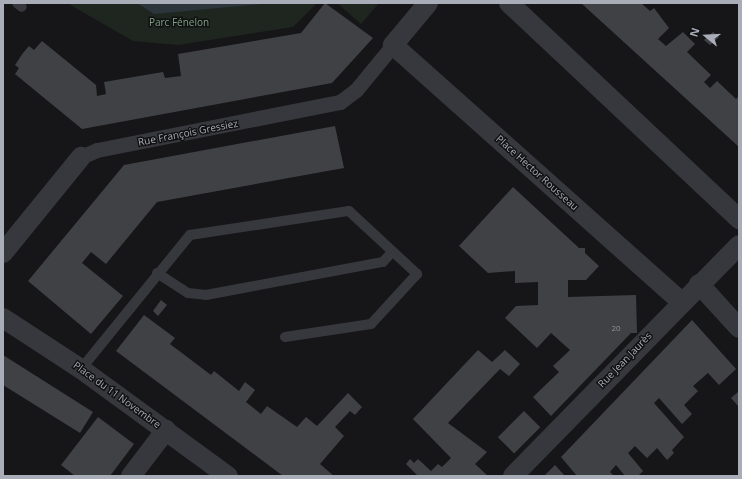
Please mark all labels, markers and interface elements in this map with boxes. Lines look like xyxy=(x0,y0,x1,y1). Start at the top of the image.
north arrow xyxy=(686,16,726,56)
park label: Parc Fénelon xyxy=(149,17,209,29)
text: N xyxy=(686,26,703,39)
street label: Rue François Gressiez xyxy=(137,117,239,149)
street label: Place Hector Rousseau xyxy=(493,133,581,213)
house number: 20 xyxy=(611,323,621,333)
street label: Rue Jean Jaurès xyxy=(596,330,654,390)
street label: Place du 11 Novembre xyxy=(71,359,163,431)

